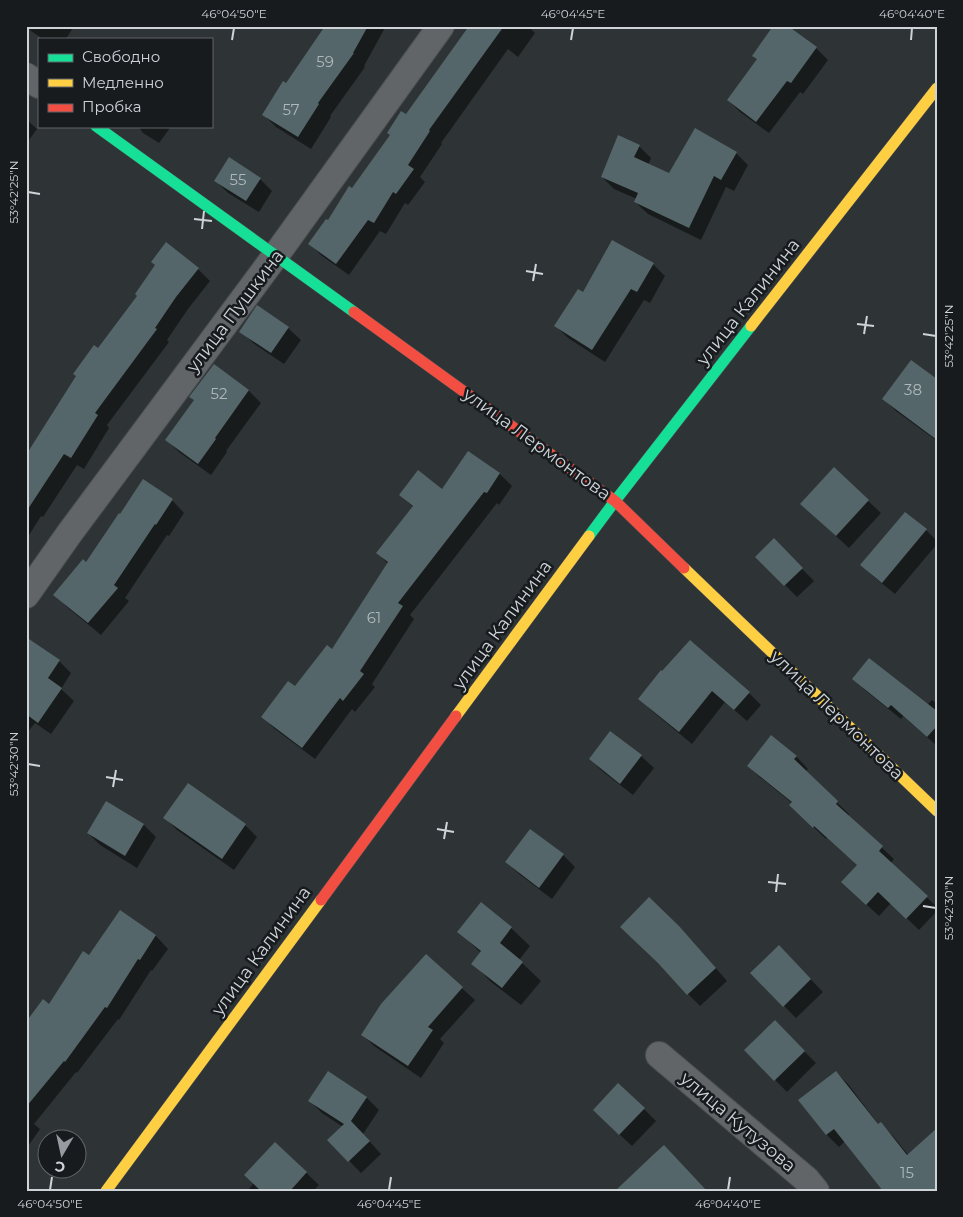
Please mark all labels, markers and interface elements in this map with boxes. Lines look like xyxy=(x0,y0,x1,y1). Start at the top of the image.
text: 46°04'50"E xyxy=(201,6,267,21)
text: 46°04'45"E xyxy=(541,6,605,21)
text: 46°04'40"E xyxy=(879,6,945,21)
legend xyxy=(38,38,212,128)
text: Свободно xyxy=(82,47,160,66)
house number: 59 xyxy=(316,52,334,71)
text: Медленно xyxy=(82,73,164,92)
text: Пробка xyxy=(82,97,141,116)
house number: 57 xyxy=(282,100,300,119)
text: 53°42'25"N xyxy=(6,160,21,224)
house number: 55 xyxy=(230,170,246,189)
street label: улица Калинина xyxy=(691,234,804,371)
street label: улица Пушкина xyxy=(181,245,288,378)
text: 53°42'25"N xyxy=(941,304,956,368)
house number: 38 xyxy=(904,380,922,399)
street label: улица Лермонтова xyxy=(458,382,615,505)
house number: 52 xyxy=(211,384,227,403)
street label: улица Калинина xyxy=(447,556,556,695)
house number: 61 xyxy=(367,608,381,627)
street label: улица Лермонтова xyxy=(765,645,908,784)
text: 53°42'30"N xyxy=(6,732,21,796)
text: 53°42'30"N xyxy=(941,876,956,940)
street label: улица Калинина xyxy=(206,882,315,1021)
street label: улица Кутузова xyxy=(675,1067,800,1177)
north arrow xyxy=(38,1130,88,1180)
text: С xyxy=(54,1157,66,1177)
house number: 15 xyxy=(900,1163,914,1182)
text: 46°04'50"E xyxy=(17,1196,83,1211)
text: 46°04'45"E xyxy=(357,1196,421,1211)
text: 46°04'40"E xyxy=(695,1196,761,1211)

